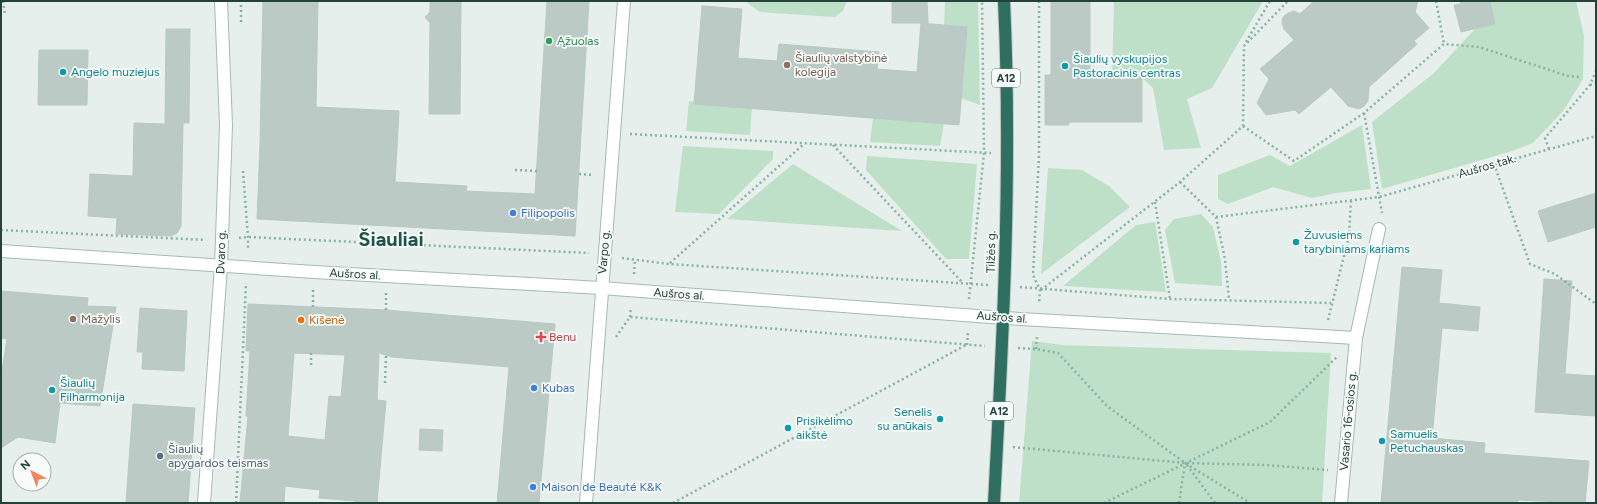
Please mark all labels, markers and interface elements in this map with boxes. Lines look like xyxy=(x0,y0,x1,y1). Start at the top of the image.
place label: Ąžuolas xyxy=(557,34,599,48)
marker: Ąžuolas xyxy=(544,36,554,46)
place label: Šiaulių valstybinė kolegija xyxy=(795,51,888,79)
place label: Šiaulių vyskupijos Pastoracinis centras xyxy=(1073,52,1181,80)
marker: Šiaulių valstybinė kolegija xyxy=(782,60,792,70)
marker: Šiaulių vyskupijos Pastoracinis centras xyxy=(1060,61,1070,71)
place label: Angelo muziejus xyxy=(71,65,160,79)
marker: Angelo muziejus xyxy=(58,67,68,77)
road number: A12 xyxy=(992,69,1020,87)
street label: Aušros tak. xyxy=(1457,151,1517,181)
place label: Filipopolis xyxy=(521,206,575,220)
marker: Filipopolis xyxy=(508,208,518,218)
district label: Šiauliai xyxy=(358,227,424,251)
place label: Žuvusiems tarybiniams kariams xyxy=(1304,228,1410,256)
street label: Varpo g. xyxy=(595,229,613,275)
street label: Dvaro g. xyxy=(213,230,229,274)
street label: Tilžės g. xyxy=(984,231,998,273)
marker: Žuvusiems tarybiniams kariams xyxy=(1291,237,1301,247)
street label: Aušros al. xyxy=(329,266,381,282)
street label: Aušros al. xyxy=(653,285,705,303)
street label: Aušros al. xyxy=(976,308,1028,326)
place label: Mažylis xyxy=(81,312,121,326)
place label: Kišenė xyxy=(309,313,345,327)
marker: Mažylis xyxy=(68,314,78,324)
marker: Kišenė xyxy=(296,315,306,325)
place label: Benu xyxy=(549,330,576,344)
marker: Benu xyxy=(536,332,546,342)
street label: Vasario 16-osios g. xyxy=(1337,371,1359,471)
place label: Šiaulių Filharmonija xyxy=(60,376,125,404)
place label: Kubas xyxy=(542,381,575,395)
marker: Kubas xyxy=(529,383,539,393)
marker: Šiaulių Filharmonija xyxy=(47,385,57,395)
road number: A12 xyxy=(985,402,1013,420)
place label: Senelis su anūkais xyxy=(877,405,932,433)
place label: Prisikėlimo aikštė xyxy=(796,414,853,442)
marker: Senelis su anūkais xyxy=(935,414,945,424)
marker: Prisikėlimo aikštė xyxy=(783,423,793,433)
place label: Samuelis Petuchauskas xyxy=(1390,427,1464,455)
marker: Samuelis Petuchauskas xyxy=(1377,436,1387,446)
place label: Šiaulių apygardos teismas xyxy=(168,442,269,470)
marker: Šiaulių apygardos teismas xyxy=(155,451,165,461)
north arrow xyxy=(12,452,52,492)
text: N xyxy=(18,457,33,473)
place label: Maison de Beauté K&K xyxy=(541,480,663,494)
marker: Maison de Beauté K&K xyxy=(528,482,538,492)

